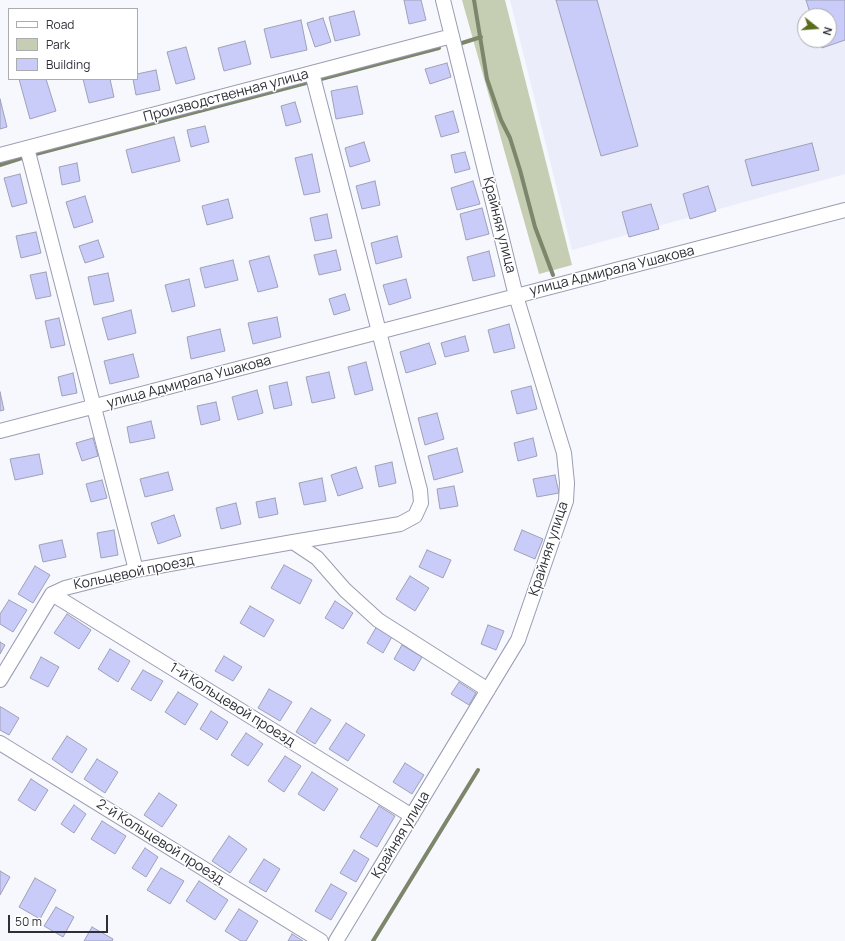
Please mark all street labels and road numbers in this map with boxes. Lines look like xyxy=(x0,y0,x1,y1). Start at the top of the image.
street label: Производственная улица xyxy=(142,66,310,126)
street label: Крайняя улица xyxy=(479,175,519,275)
street label: улица Адмирала Ушакова xyxy=(528,242,696,300)
street label: улица Адмирала Ушакова xyxy=(105,352,273,412)
street label: Крайняя улица xyxy=(526,500,572,598)
street label: Кольцевой проезд xyxy=(72,552,196,594)
street label: 1-й Кольцевой проезд xyxy=(166,660,298,750)
street label: Крайняя улица xyxy=(368,788,434,882)
street label: 2-й Кольцевой проезд xyxy=(93,796,227,888)

